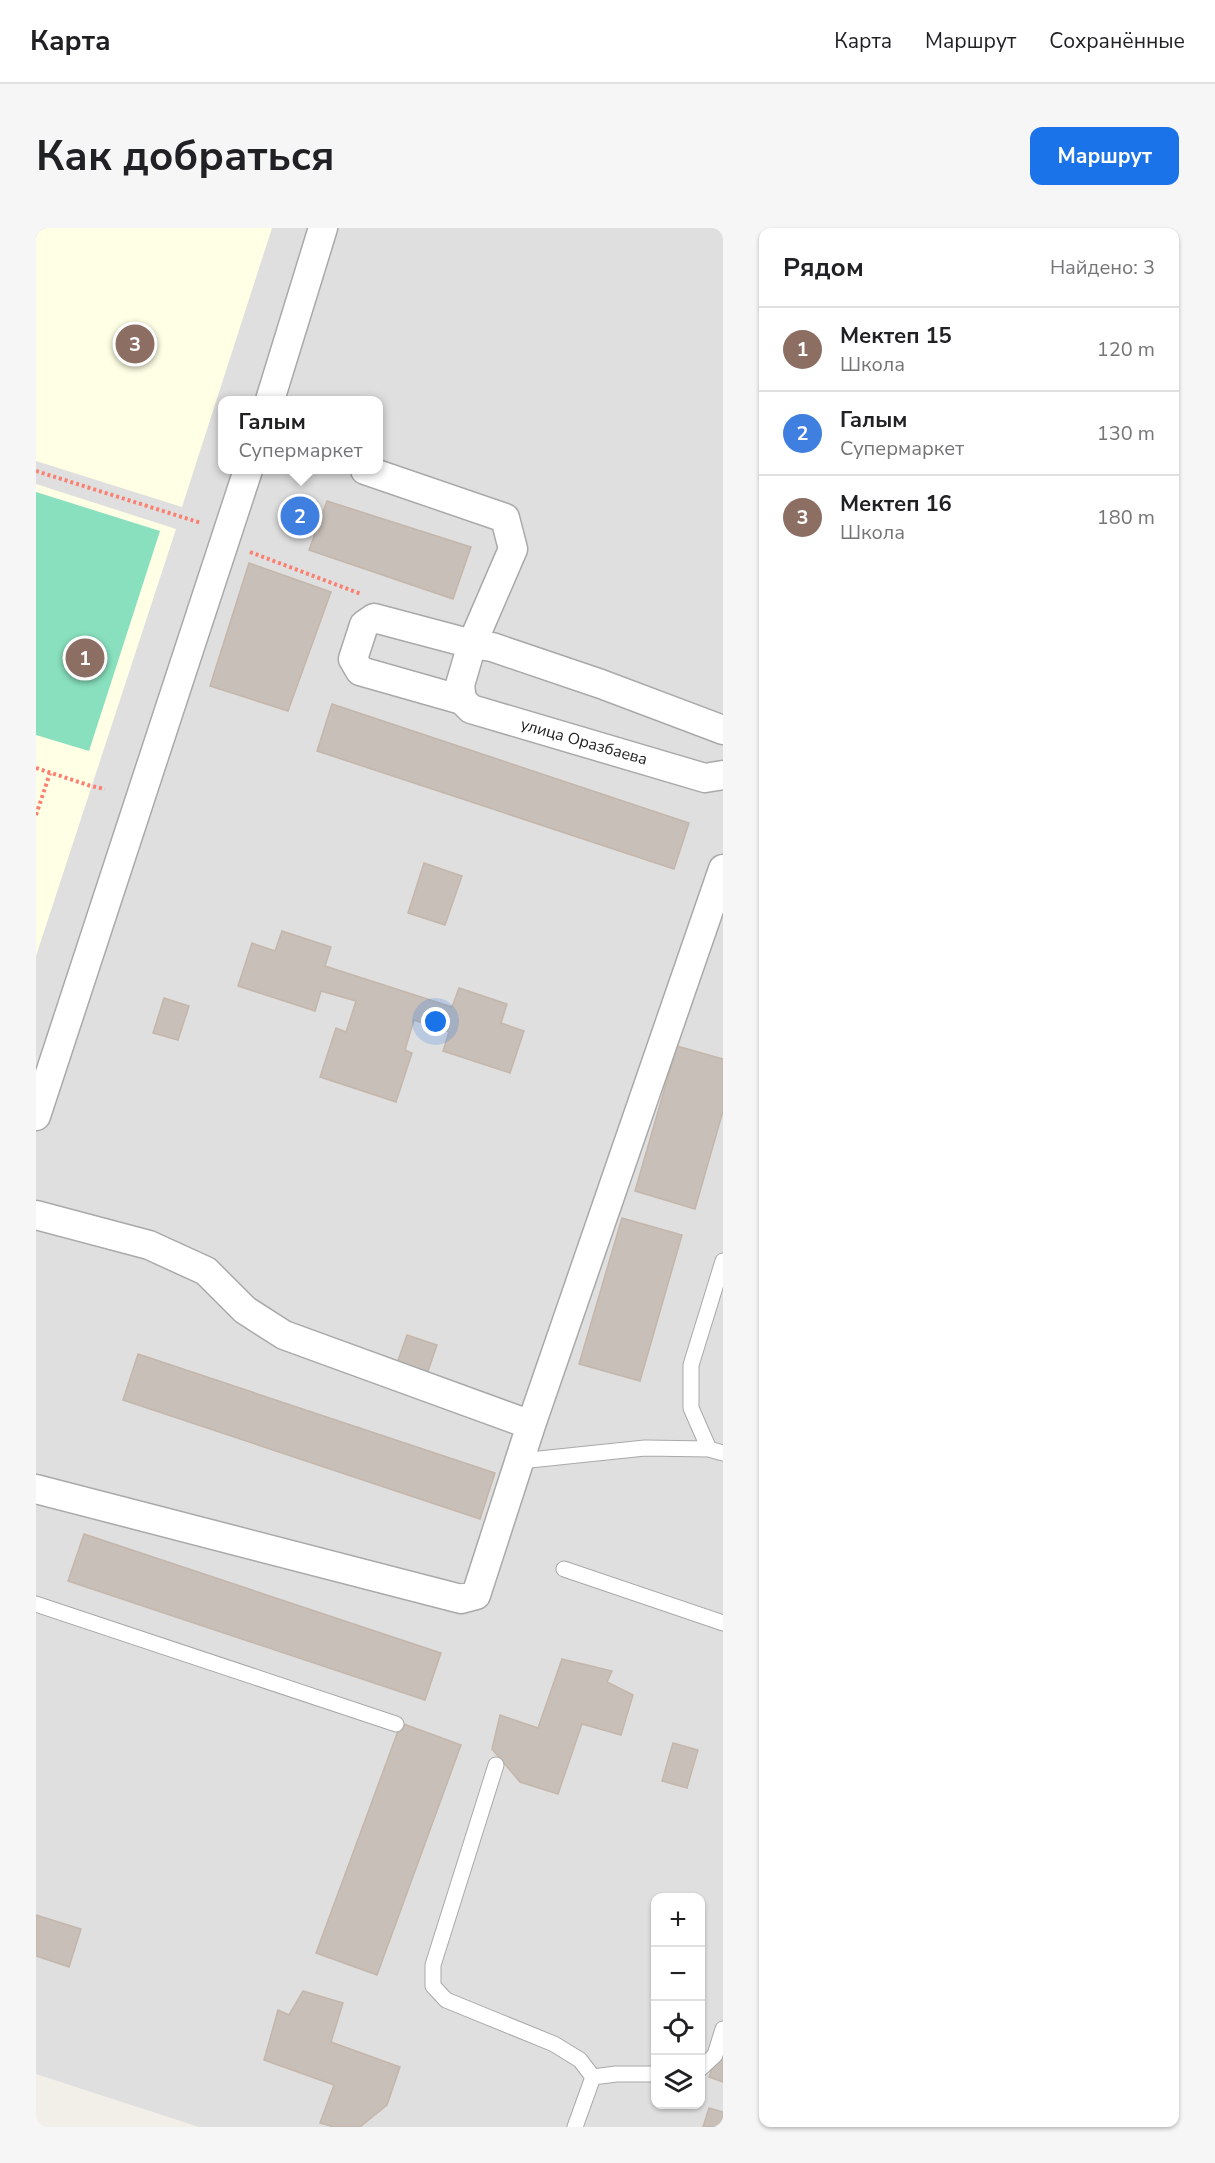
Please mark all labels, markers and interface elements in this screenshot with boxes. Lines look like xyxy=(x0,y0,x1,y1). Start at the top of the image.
text: Карта xyxy=(30,22,111,60)
text: Карта xyxy=(834,27,892,55)
text: Маршрут xyxy=(925,27,1016,55)
text: Сохранённые xyxy=(1049,27,1185,55)
button: Маршрут xyxy=(1030,127,1179,185)
text: Как добраться xyxy=(36,128,335,185)
text: Рядом xyxy=(783,250,864,285)
text: Найдено: 3 xyxy=(1050,254,1155,281)
text: Мектеп 15 xyxy=(840,321,952,351)
pin: 3 xyxy=(116,322,154,366)
text: 1 xyxy=(797,336,809,363)
text: 120 m xyxy=(1097,336,1155,363)
text: Школа xyxy=(840,351,905,378)
popup xyxy=(218,396,383,474)
text: Галым xyxy=(840,405,907,435)
text: Галым xyxy=(238,407,306,437)
text: 2 xyxy=(797,420,809,447)
text: 130 m xyxy=(1097,420,1155,447)
text: Супермаркет xyxy=(840,435,964,462)
text: Супермаркет xyxy=(238,437,363,464)
text: Мектеп 16 xyxy=(840,489,952,519)
pin: 2 xyxy=(280,494,320,538)
text: 3 xyxy=(797,504,809,531)
text: 180 m xyxy=(1097,504,1155,531)
text: Школа xyxy=(840,519,905,546)
pin: 1 xyxy=(65,636,104,680)
street label: улица Оразбаева xyxy=(518,713,650,771)
your location xyxy=(421,1007,450,1036)
map controls xyxy=(651,1893,705,2109)
button: + xyxy=(651,1893,705,1947)
button: − xyxy=(651,1947,705,2001)
button: locate xyxy=(651,2001,705,2055)
button: layers xyxy=(651,2055,705,2109)

